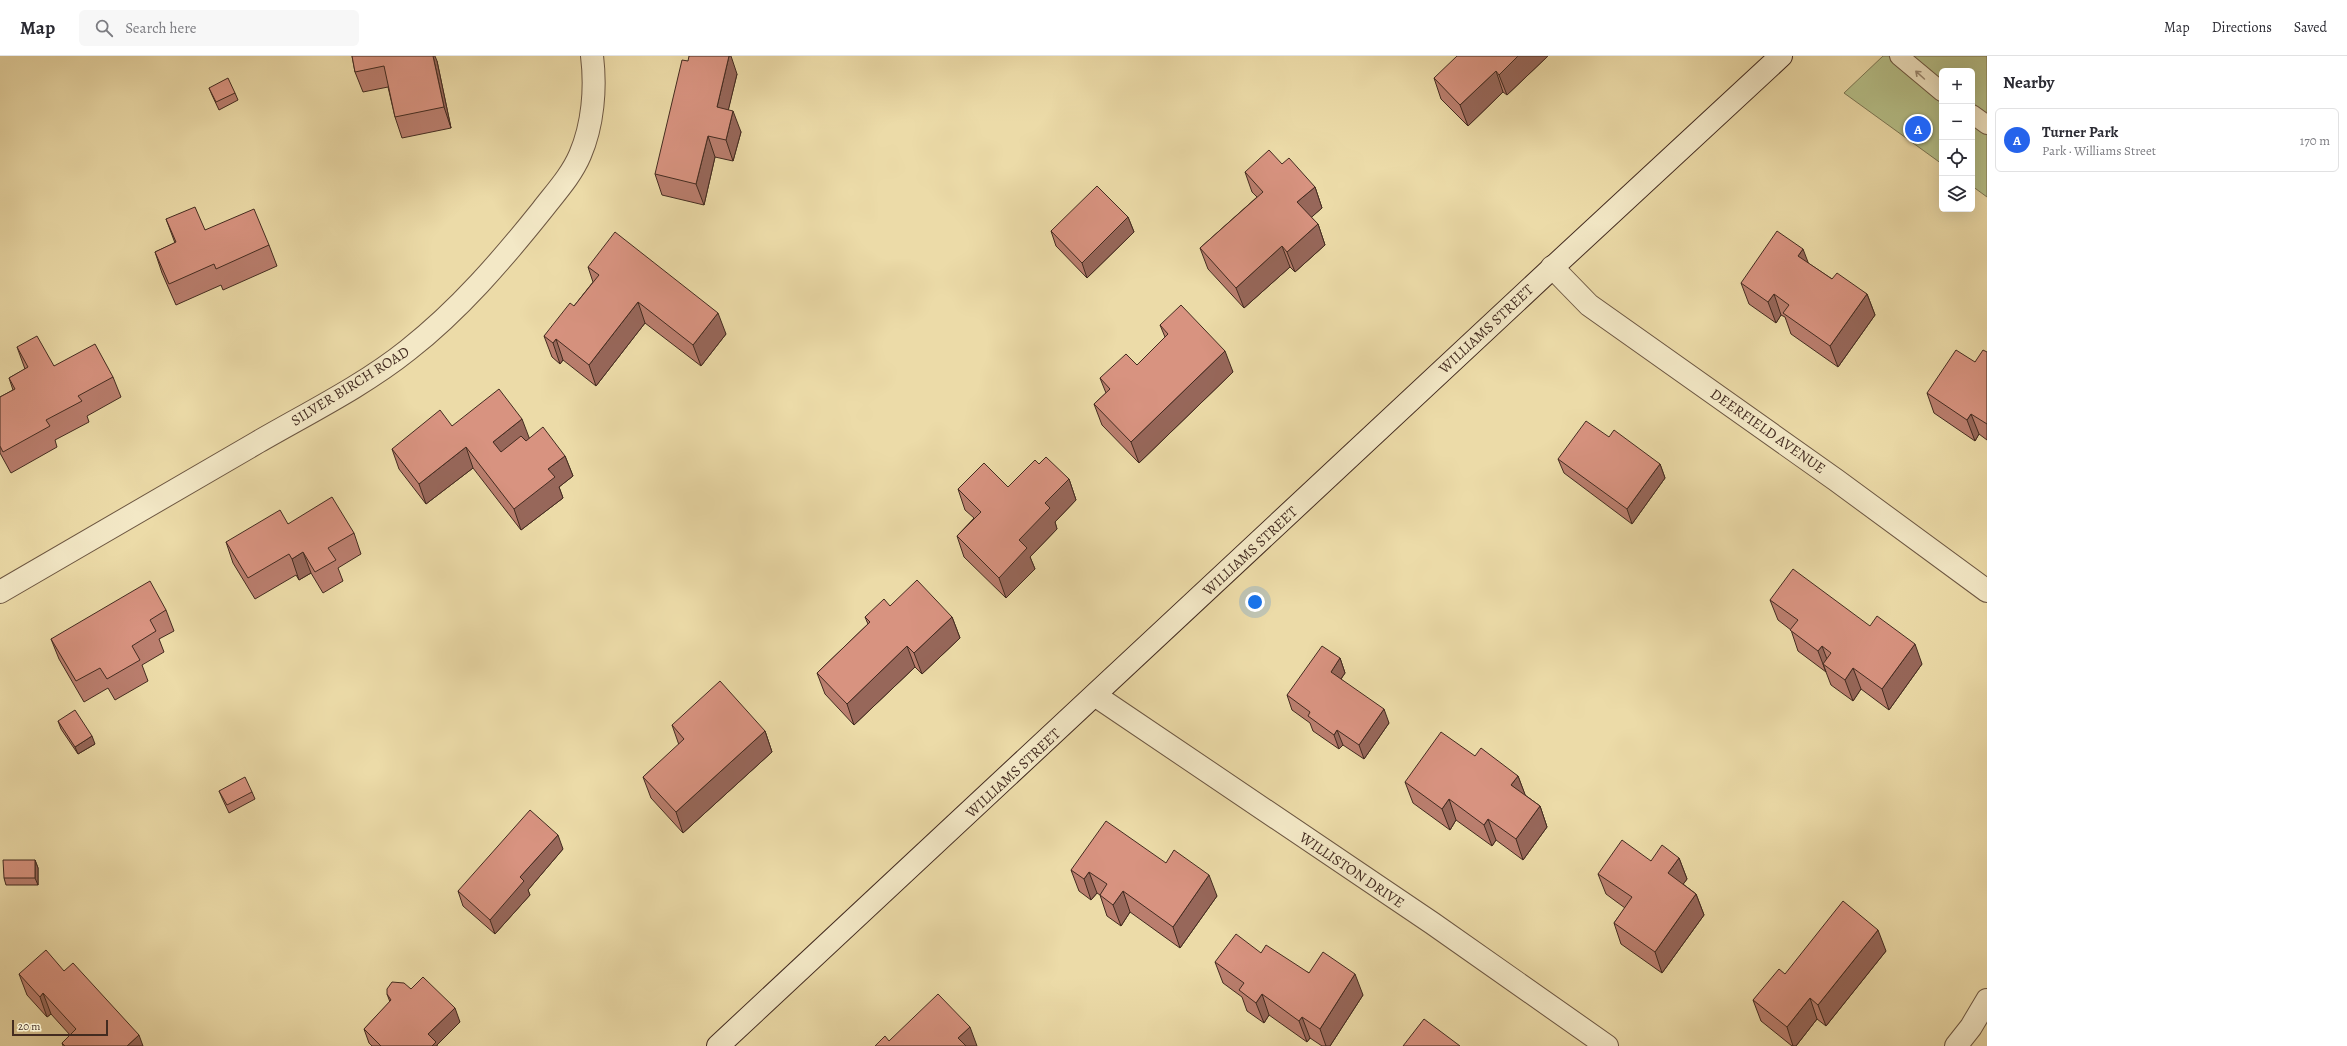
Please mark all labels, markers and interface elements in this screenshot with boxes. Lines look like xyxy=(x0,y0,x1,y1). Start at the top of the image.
search box xyxy=(79,10,359,46)
text: Map xyxy=(20,15,55,41)
icon: search xyxy=(93,17,115,39)
text: Search here xyxy=(125,18,197,38)
text: Map xyxy=(2164,18,2190,37)
text: Directions xyxy=(2212,18,2272,37)
text: Saved xyxy=(2294,18,2327,37)
map controls xyxy=(1939,68,1975,212)
button: + xyxy=(1939,68,1975,104)
one-way arrow xyxy=(1915,71,1925,80)
text: Nearby xyxy=(2003,71,2054,94)
button: − xyxy=(1939,104,1975,140)
pin: A xyxy=(1905,114,1931,144)
text: Turner Park xyxy=(2042,122,2118,142)
text: A xyxy=(2013,132,2021,149)
text: 170 m xyxy=(2300,132,2330,149)
button: locate xyxy=(1939,140,1975,176)
text: Park · Williams Street xyxy=(2042,142,2156,159)
button: layers xyxy=(1939,176,1975,212)
street label: WILLIAMS STREET xyxy=(1434,279,1538,379)
street label: SILVER BIRCH ROAD xyxy=(287,341,413,431)
street label: DEERFIELD AVENUE xyxy=(1706,384,1830,478)
street label: WILLIAMS STREET xyxy=(1198,501,1302,601)
your location xyxy=(1245,592,1265,612)
street label: WILLIAMS STREET xyxy=(961,723,1065,823)
street label: WILLISTON DRIVE xyxy=(1295,827,1408,913)
scale bar xyxy=(12,1018,108,1037)
text: 20 m xyxy=(18,1019,40,1034)

